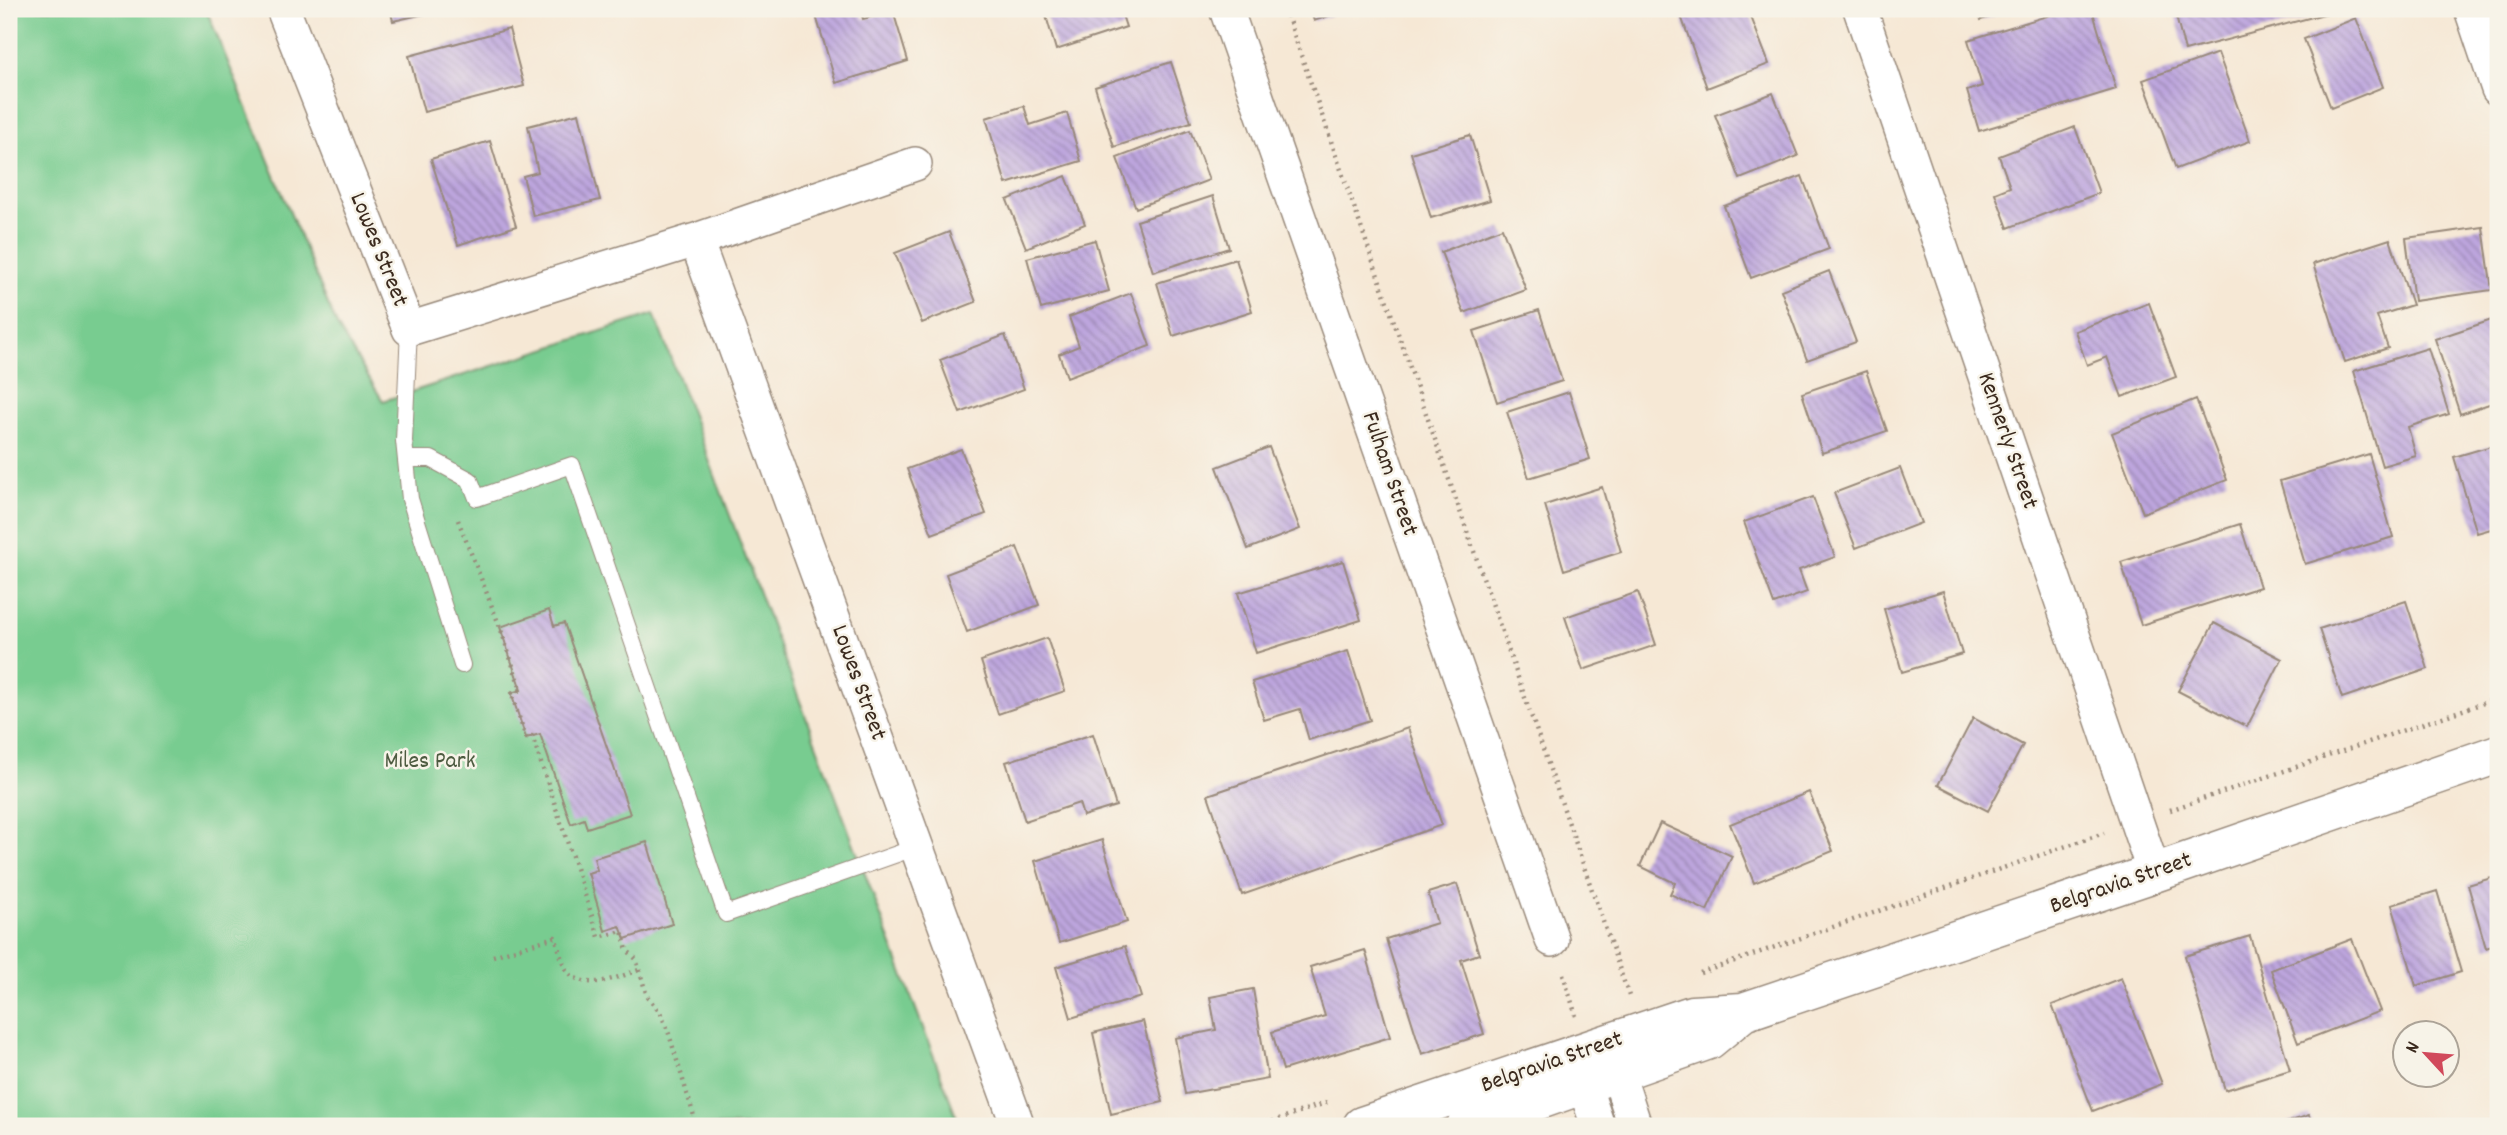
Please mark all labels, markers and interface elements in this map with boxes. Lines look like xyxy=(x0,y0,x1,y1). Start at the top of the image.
street label: Lowes Street xyxy=(340,188,416,312)
street label: Kennerly Street xyxy=(1968,368,2046,514)
street label: Fulham Street xyxy=(1352,407,1426,541)
street label: Lowes Street xyxy=(821,621,895,746)
park label: Miles Park xyxy=(384,745,476,779)
street label: Belgravia Street xyxy=(2046,844,2197,924)
north arrow xyxy=(2392,1020,2462,1090)
street label: Belgravia Street xyxy=(1477,1023,1628,1103)
text: N xyxy=(2400,1038,2428,1058)

